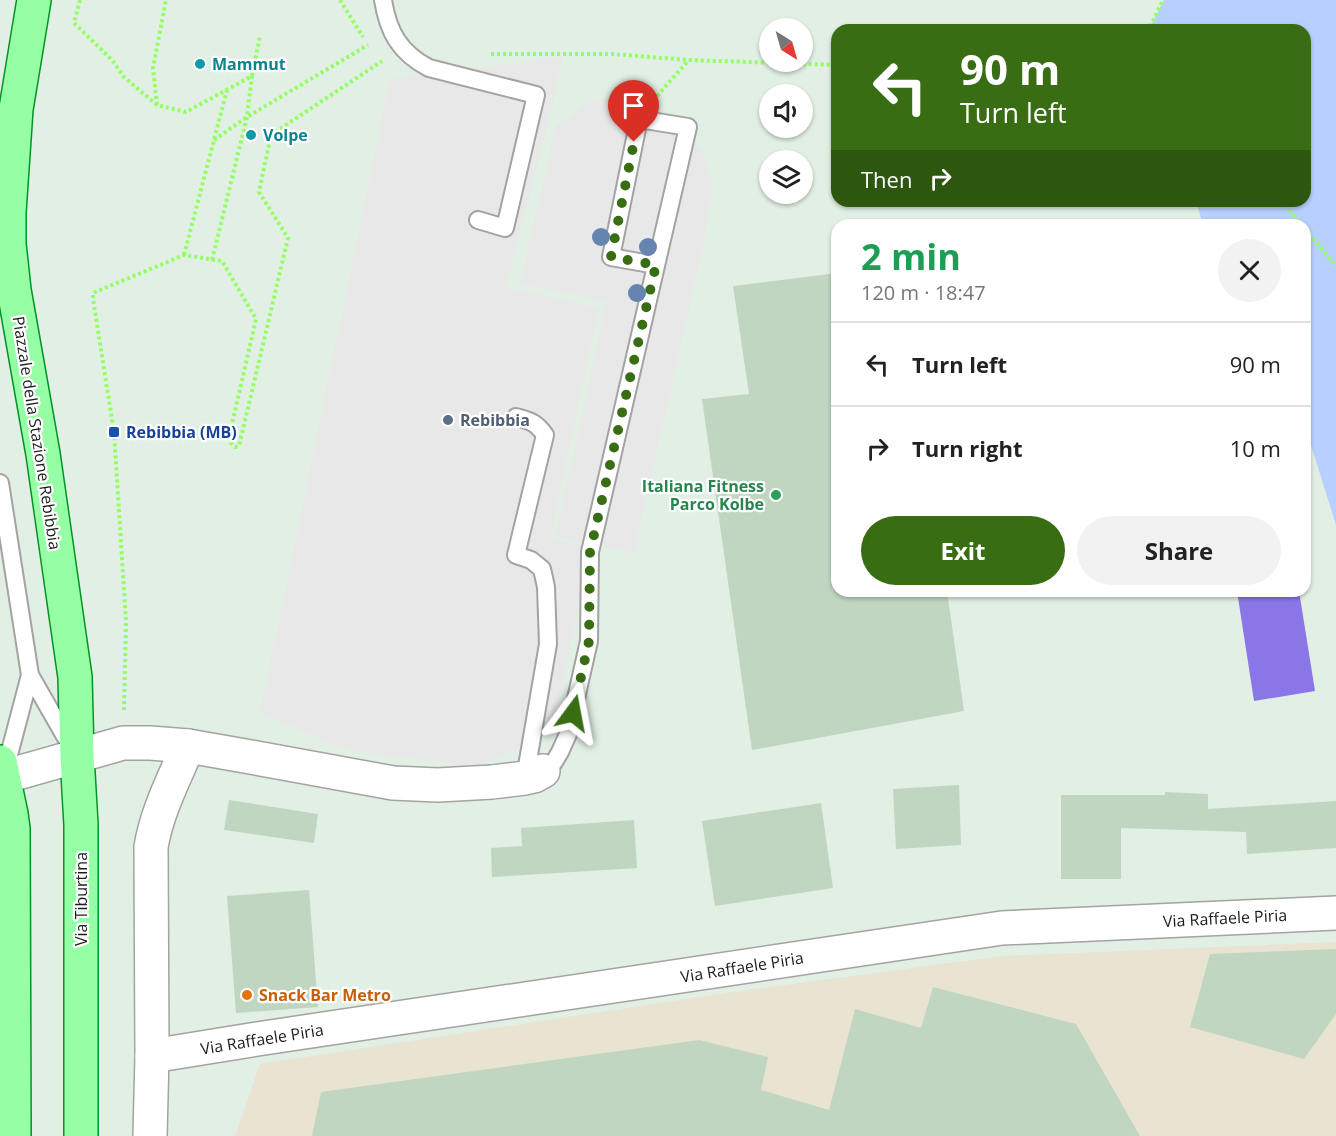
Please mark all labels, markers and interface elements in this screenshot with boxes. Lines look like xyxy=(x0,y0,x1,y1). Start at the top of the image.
north arrow xyxy=(759,18,813,72)
map controls xyxy=(759,18,813,204)
text: 90 m xyxy=(960,40,1060,97)
icon: left xyxy=(861,48,939,126)
place label: Mammut xyxy=(212,53,286,75)
marker: Mammut xyxy=(193,57,207,71)
pin xyxy=(608,80,659,142)
button: sound xyxy=(759,84,813,138)
icon: arrive xyxy=(617,89,650,122)
text: Turn left xyxy=(960,94,1067,131)
place label: Volpe xyxy=(263,124,308,146)
marker: Volpe xyxy=(244,128,258,142)
button: layers xyxy=(759,150,813,204)
icon: right xyxy=(924,162,957,195)
text: Then xyxy=(861,164,912,194)
text: 2 min xyxy=(861,232,961,281)
button: close xyxy=(1218,239,1281,302)
text: 120 m · 18:47 xyxy=(861,279,986,306)
street label: Piazzale della Stazione Rebibbia xyxy=(8,315,66,551)
icon: left xyxy=(861,348,894,381)
text: Turn left xyxy=(912,349,1007,379)
text: 90 m xyxy=(1230,349,1281,379)
place label: Rebibbia xyxy=(460,409,530,431)
marker: Rebibbia xyxy=(441,413,455,427)
place label: Rebibbia (MB) xyxy=(126,421,237,443)
marker: Rebibbia (MB) xyxy=(107,425,121,439)
icon: right xyxy=(861,432,894,465)
text: Turn right xyxy=(912,433,1023,463)
text: 10 m xyxy=(1230,433,1281,463)
place label: Italiana Fitness Parco Kolbe xyxy=(642,475,764,515)
marker: Italiana Fitness Parco Kolbe xyxy=(769,488,783,502)
button: Exit xyxy=(861,516,1065,585)
button: Share xyxy=(1077,516,1281,585)
position arrow xyxy=(541,681,605,745)
street label: Via Tiburtina xyxy=(70,852,92,946)
street label: Via Raffaele Piria xyxy=(1162,904,1288,932)
street label: Via Raffaele Piria xyxy=(679,946,805,988)
place label: Snack Bar Metro xyxy=(259,984,391,1006)
marker: Snack Bar Metro xyxy=(240,988,254,1002)
street label: Via Raffaele Piria xyxy=(199,1018,325,1060)

